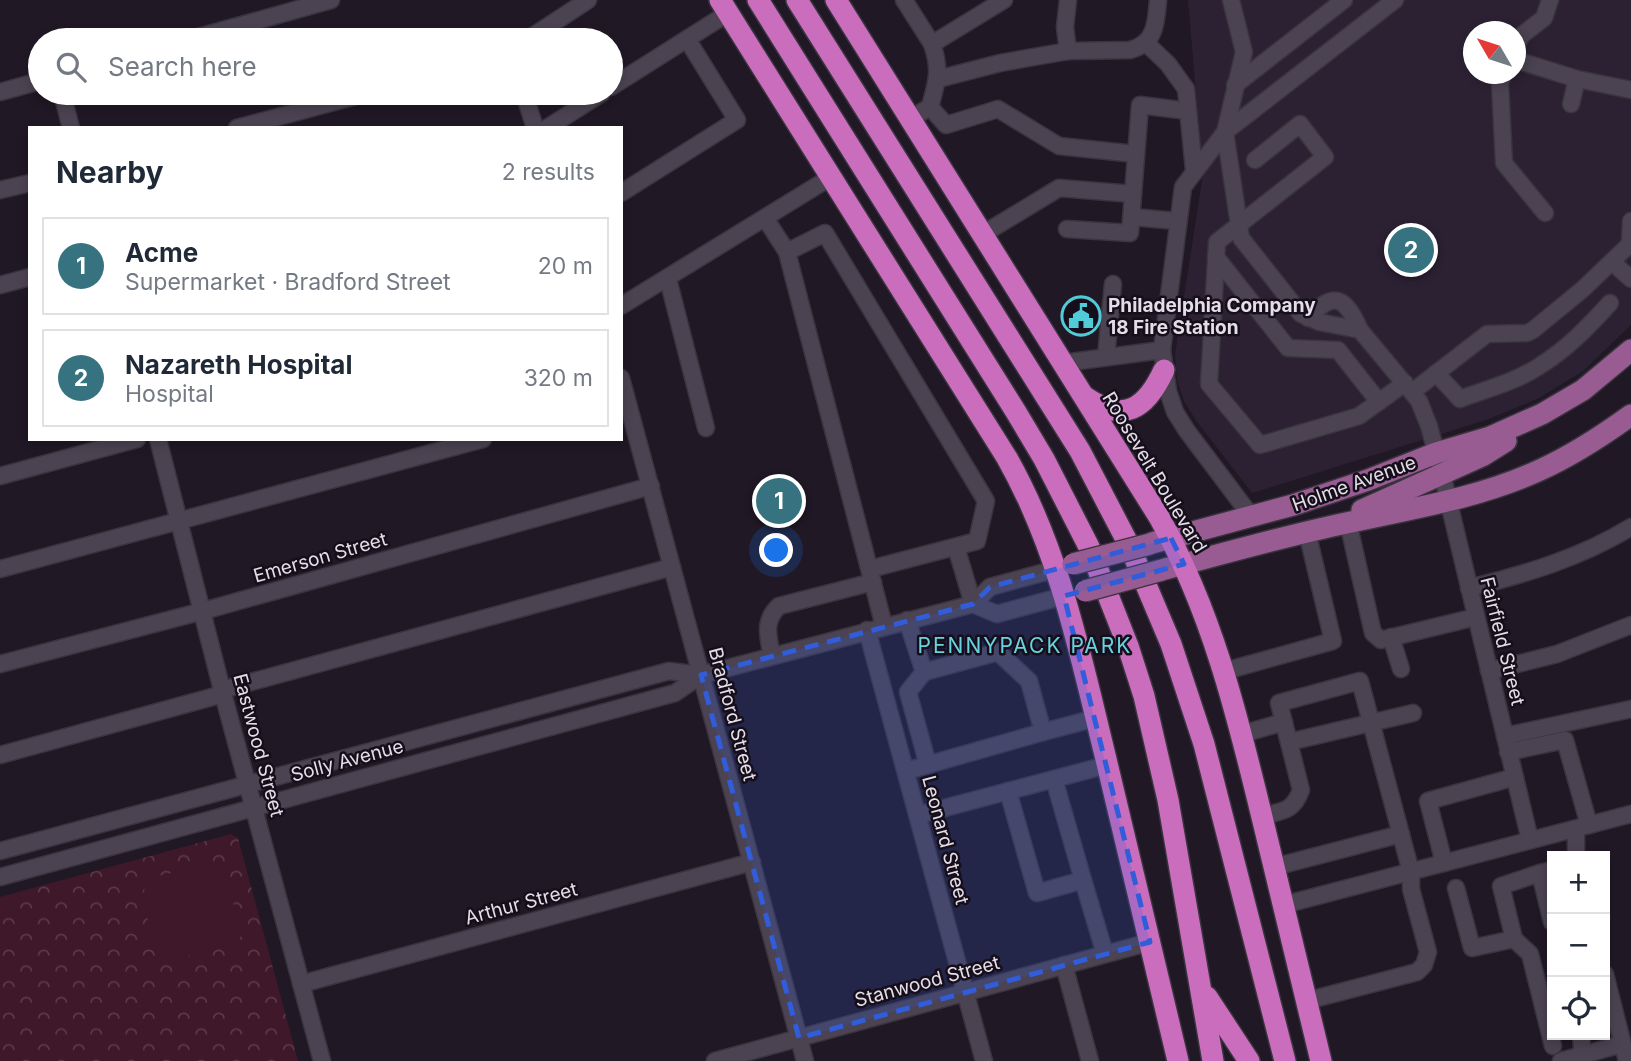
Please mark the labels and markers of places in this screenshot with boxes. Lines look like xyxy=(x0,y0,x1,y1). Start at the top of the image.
pin: 2 xyxy=(1388,224,1434,276)
place label: Philadelphia Company 18 Fire Station xyxy=(1108,294,1316,339)
public building icon: Philadelphia Company 18 Fire Station xyxy=(1060,295,1102,337)
pin: 1 xyxy=(756,475,802,527)

